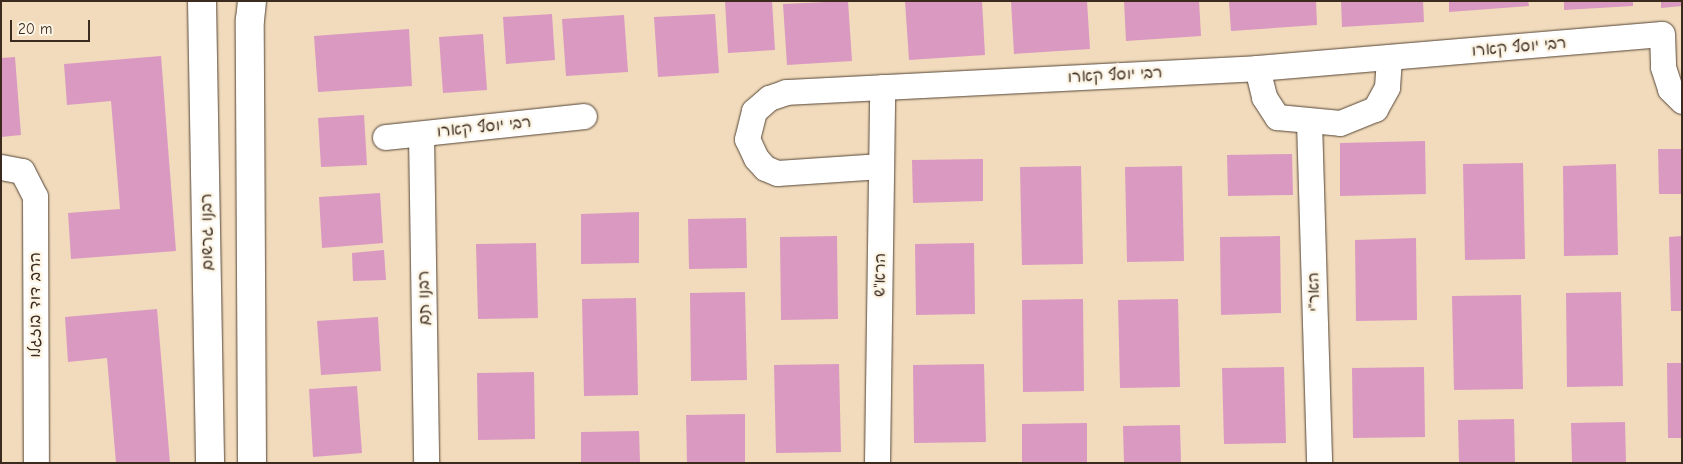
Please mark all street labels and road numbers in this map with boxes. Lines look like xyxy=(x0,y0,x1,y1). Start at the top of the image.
street label: רבי יוסף קארו xyxy=(1471,33,1567,61)
street label: רבי יוסף קארו xyxy=(1067,63,1163,87)
street label: רבי יוסף קארו xyxy=(436,112,532,142)
street label: רבנו גרשום xyxy=(197,193,217,271)
street label: הרב דוד בוזגלו xyxy=(25,252,45,358)
street label: הרא"ש xyxy=(870,253,890,297)
street label: רבנו תם xyxy=(414,270,434,326)
street label: האר"י xyxy=(1304,272,1324,312)

